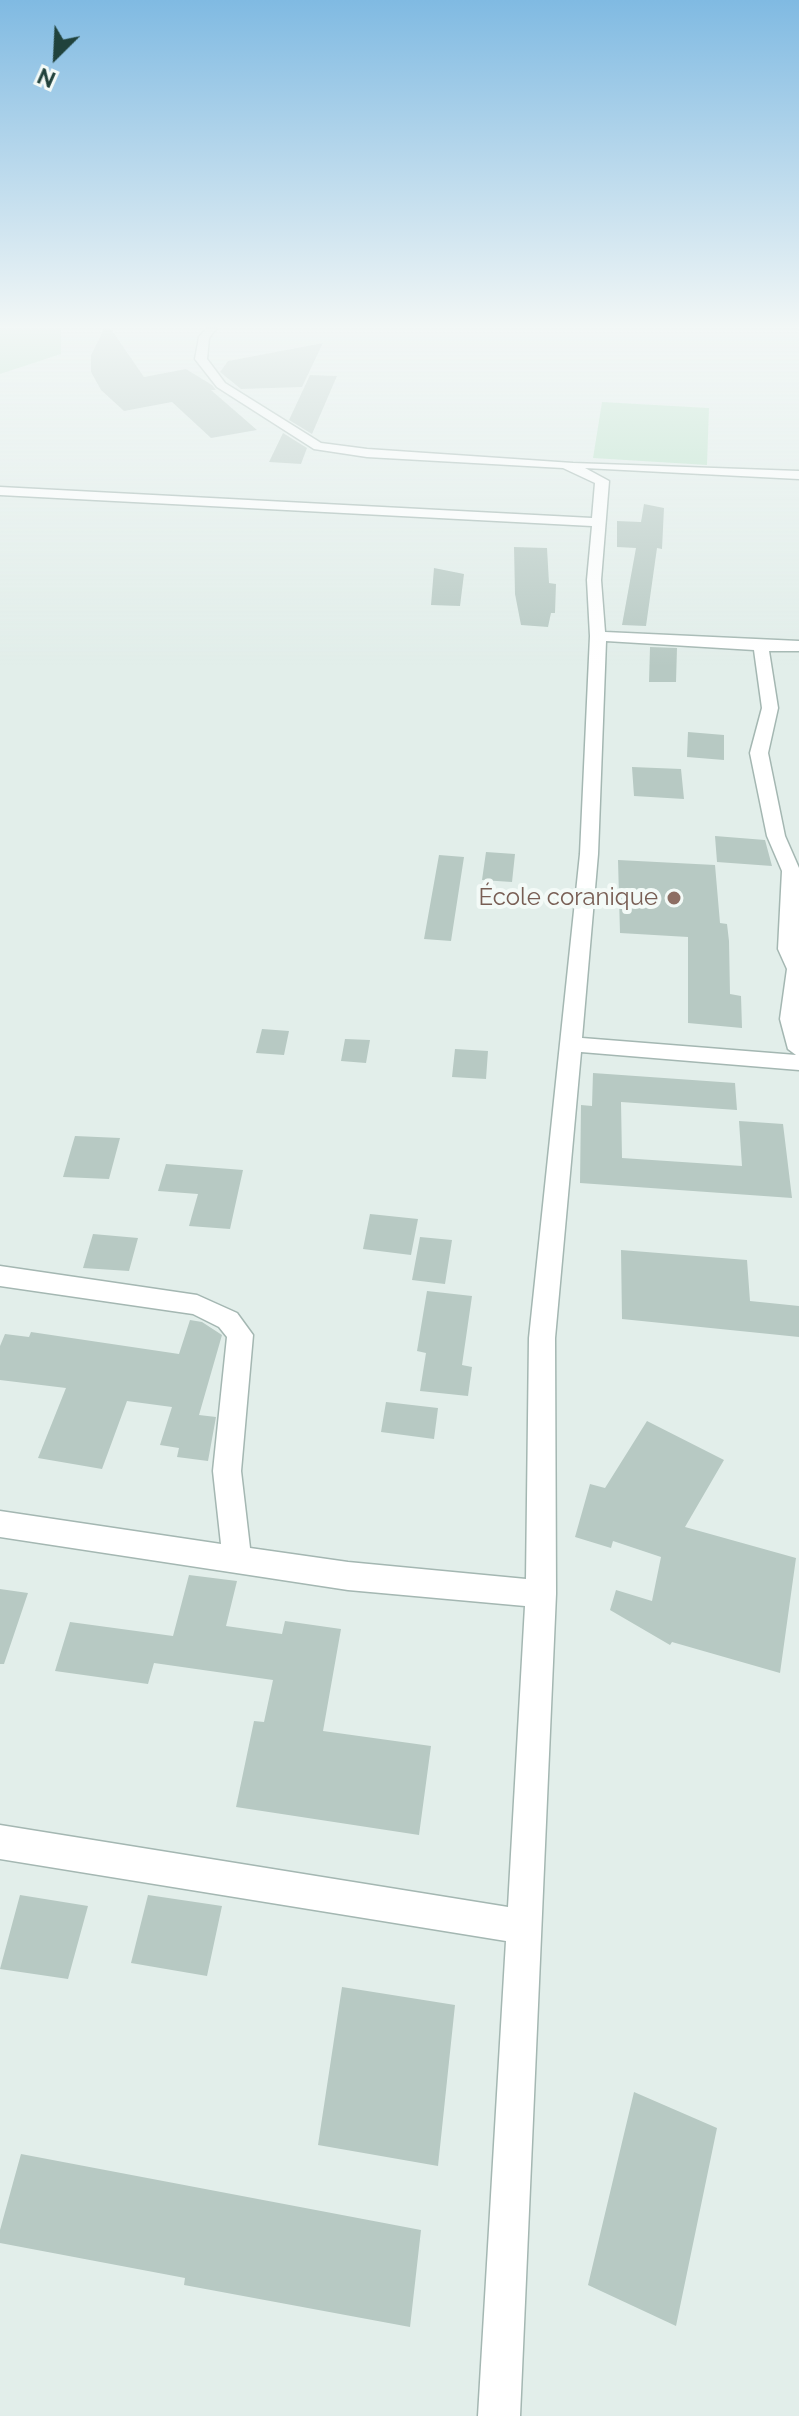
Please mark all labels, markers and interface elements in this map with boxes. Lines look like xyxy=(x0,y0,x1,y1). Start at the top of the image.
north arrow xyxy=(16,16,96,96)
text: N xyxy=(33,63,59,93)
place label: École coranique xyxy=(479,884,658,912)
marker: École coranique xyxy=(665,889,683,907)

